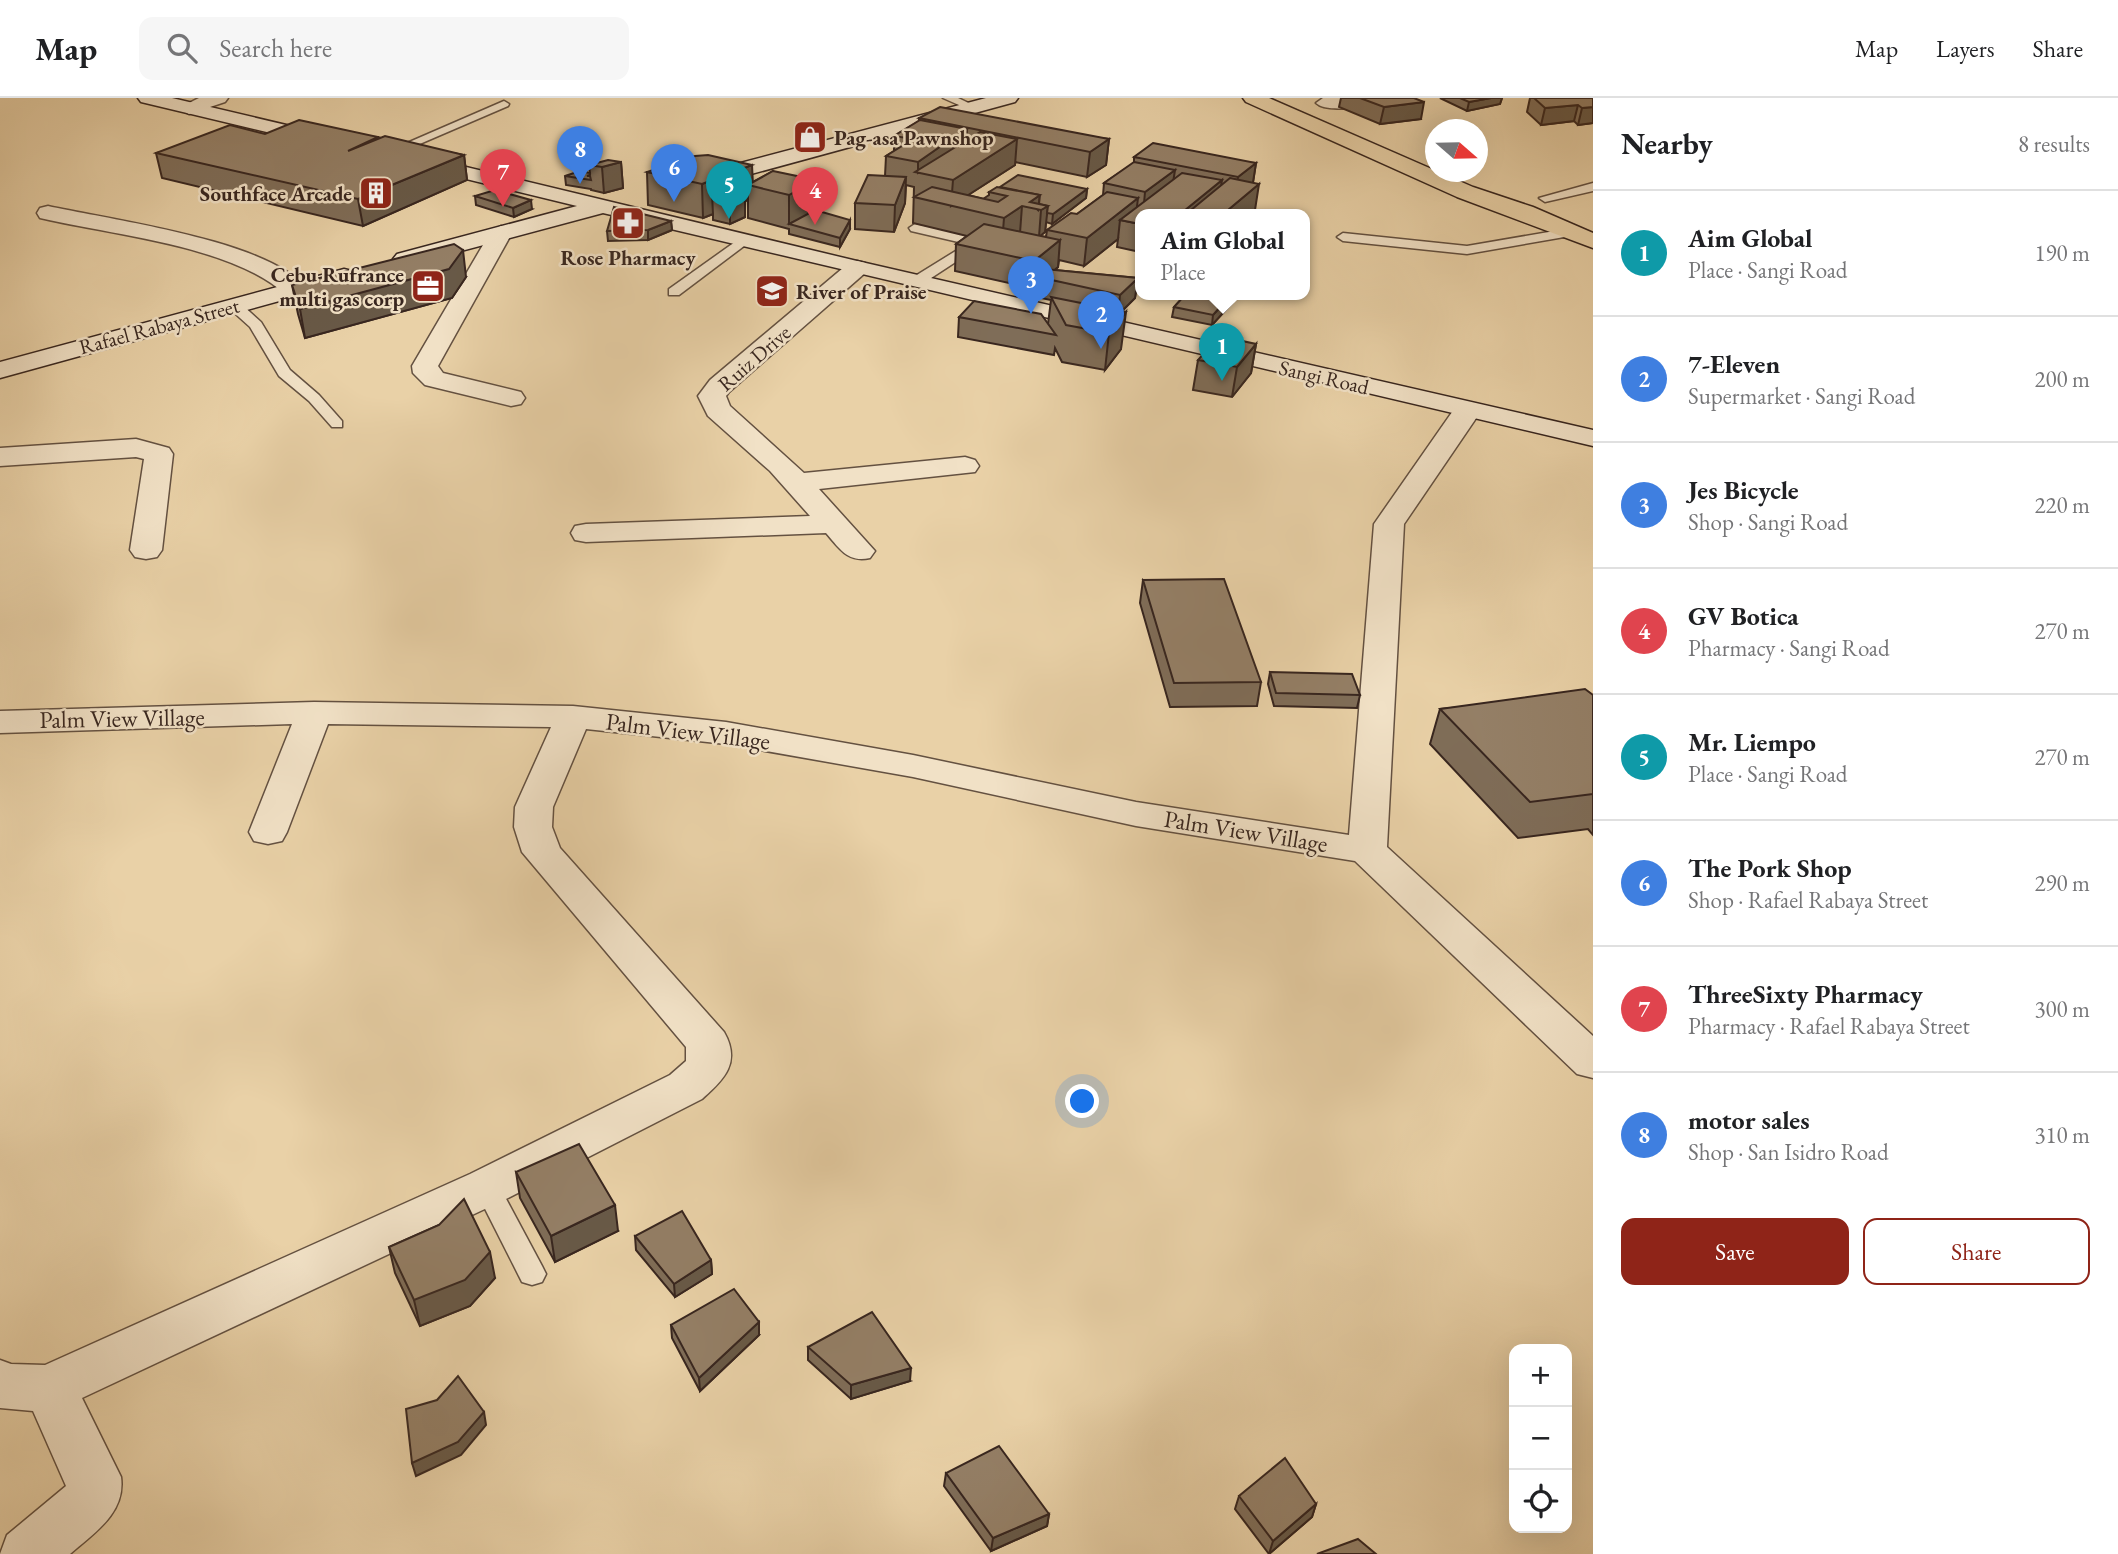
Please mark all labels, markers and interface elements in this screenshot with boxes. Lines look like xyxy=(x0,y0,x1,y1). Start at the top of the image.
search box xyxy=(139,17,629,80)
text: Map xyxy=(35,27,97,70)
icon: search xyxy=(163,29,201,67)
text: Search here xyxy=(219,31,332,65)
text: Map xyxy=(1855,33,1898,64)
text: Layers xyxy=(1936,33,1995,64)
text: Share xyxy=(2033,33,2083,64)
shop icon: Pag-asa Pawnshop xyxy=(791,118,829,156)
north arrow xyxy=(1425,119,1488,182)
place label: Pag-asa Pawnshop xyxy=(834,124,994,151)
text: Nearby xyxy=(1621,124,1713,163)
pin: 8 xyxy=(557,126,603,184)
text: 8 results xyxy=(2018,129,2090,159)
pin: 6 xyxy=(651,144,697,202)
pin: 7 xyxy=(480,149,526,207)
pin: 5 xyxy=(706,161,752,219)
pin: 4 xyxy=(792,167,838,225)
building icon: Southface Arcade xyxy=(357,174,395,212)
place label: Southface Arcade xyxy=(200,180,352,207)
pharmacy icon: Rose Pharmacy xyxy=(609,204,647,242)
popup xyxy=(1135,209,1310,300)
text: Aim Global xyxy=(1688,221,1812,255)
text: Aim Global xyxy=(1160,223,1285,257)
text: 1 xyxy=(1638,238,1650,268)
text: 190 m xyxy=(2034,238,2090,268)
place label: Rose Pharmacy xyxy=(561,244,696,271)
text: Place · Sangi Road xyxy=(1688,255,1847,285)
pin: 3 xyxy=(1008,256,1054,314)
text: Place xyxy=(1160,257,1206,287)
place label: Cebu Rufrance multi gas corp xyxy=(271,261,404,312)
office icon: Cebu Rufrance multi gas corp xyxy=(409,267,447,305)
school or university icon: River of Praise xyxy=(753,272,791,310)
place label: River of Praise xyxy=(796,278,927,305)
pin: 2 xyxy=(1078,291,1124,349)
street label: Rafael Rabaya Street xyxy=(76,292,242,360)
street label: Ruiz Drive xyxy=(712,319,796,397)
pin: 1 xyxy=(1199,323,1245,381)
text: 7-Eleven xyxy=(1688,347,1780,381)
street label: Sangi Road xyxy=(1276,354,1372,401)
text: 2 xyxy=(1638,364,1650,394)
text: 200 m xyxy=(2034,364,2090,394)
text: Supermarket · Sangi Road xyxy=(1688,381,1915,411)
text: Jes Bicycle xyxy=(1688,473,1799,507)
text: 3 xyxy=(1638,490,1650,520)
text: 220 m xyxy=(2034,490,2090,520)
text: Shop · Sangi Road xyxy=(1688,507,1848,537)
text: GV Botica xyxy=(1688,599,1799,633)
text: 4 xyxy=(1638,616,1650,646)
text: 270 m xyxy=(2034,616,2090,646)
text: Pharmacy · Sangi Road xyxy=(1688,633,1890,663)
street label: Palm View Village xyxy=(39,701,205,735)
street label: Palm View Village xyxy=(604,706,772,756)
text: Mr. Liempo xyxy=(1688,725,1816,759)
text: 5 xyxy=(1638,742,1650,772)
text: 270 m xyxy=(2034,742,2090,772)
text: Place · Sangi Road xyxy=(1688,759,1847,789)
street label: Palm View Village xyxy=(1162,803,1330,859)
text: The Pork Shop xyxy=(1688,851,1852,885)
text: 6 xyxy=(1638,868,1650,898)
text: 290 m xyxy=(2034,868,2090,898)
text: Shop · Rafael Rabaya Street xyxy=(1688,885,1928,915)
text: ThreeSixty Pharmacy xyxy=(1688,977,1923,1011)
text: 7 xyxy=(1638,994,1650,1024)
text: 300 m xyxy=(2034,994,2090,1024)
text: Pharmacy · Rafael Rabaya Street xyxy=(1688,1011,1970,1041)
your location xyxy=(1065,1084,1099,1118)
text: motor sales xyxy=(1688,1103,1810,1137)
text: 8 xyxy=(1638,1120,1650,1150)
text: 310 m xyxy=(2034,1120,2090,1150)
text: Shop · San Isidro Road xyxy=(1688,1137,1889,1167)
button: Save xyxy=(1621,1218,1849,1285)
button: Share xyxy=(1863,1218,2090,1285)
map controls xyxy=(1509,1344,1572,1533)
button: + xyxy=(1509,1344,1572,1407)
button: − xyxy=(1509,1407,1572,1470)
button: locate xyxy=(1509,1470,1572,1533)

